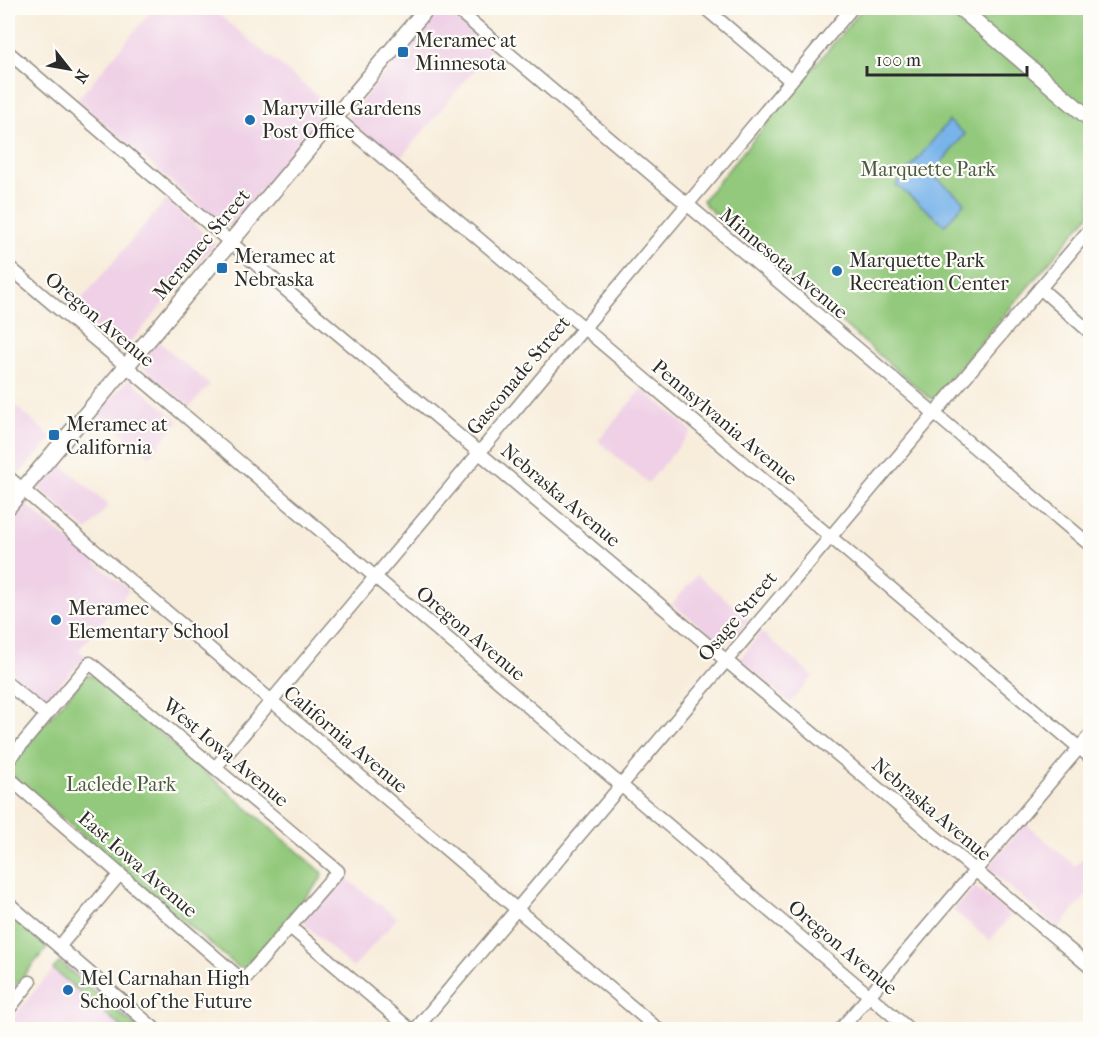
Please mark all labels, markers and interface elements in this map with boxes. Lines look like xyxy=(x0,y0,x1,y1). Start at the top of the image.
place label: Meramec at Minnesota xyxy=(415,29,517,75)
north arrow xyxy=(39,39,99,99)
scale bar xyxy=(867,39,1028,77)
marker: Meramec at Minnesota xyxy=(396,45,410,59)
text: 100 m xyxy=(876,50,921,71)
text: N xyxy=(70,66,93,87)
place label: Maryville Gardens Post Office xyxy=(262,97,421,143)
marker: Maryville Gardens Post Office xyxy=(243,113,257,127)
park label: Marquette Park xyxy=(860,158,997,181)
street label: Meramec Street xyxy=(148,184,255,305)
street label: Minnesota Avenue xyxy=(715,203,852,324)
place label: Meramec at Nebraska xyxy=(234,245,336,291)
place label: Marquette Park Recreation Center xyxy=(849,249,1009,295)
marker: Meramec at Nebraska xyxy=(215,261,229,275)
marker: Marquette Park Recreation Center xyxy=(830,264,844,278)
street label: Oregon Avenue xyxy=(40,267,159,372)
street label: Gasconade Street xyxy=(462,311,575,440)
street label: Pennsylvania Avenue xyxy=(647,355,802,490)
place label: Meramec at California xyxy=(66,413,168,459)
marker: Meramec at California xyxy=(47,428,61,442)
street label: Nebraska Avenue xyxy=(496,439,625,552)
street label: Osage Street xyxy=(693,567,782,666)
street label: Oregon Avenue xyxy=(411,581,530,686)
place label: Meramec Elementary School xyxy=(68,597,230,643)
marker: Meramec Elementary School xyxy=(49,613,63,627)
street label: California Avenue xyxy=(279,681,412,798)
street label: West Iowa Avenue xyxy=(157,692,293,812)
street label: Nebraska Avenue xyxy=(867,753,996,866)
park label: Laclede Park xyxy=(66,773,177,796)
street label: East Iowa Avenue xyxy=(73,806,202,922)
street label: Oregon Avenue xyxy=(783,895,902,1000)
place label: Mel Carnahan High School of the Future xyxy=(80,967,252,1013)
marker: Mel Carnahan High School of the Future xyxy=(61,983,75,997)

